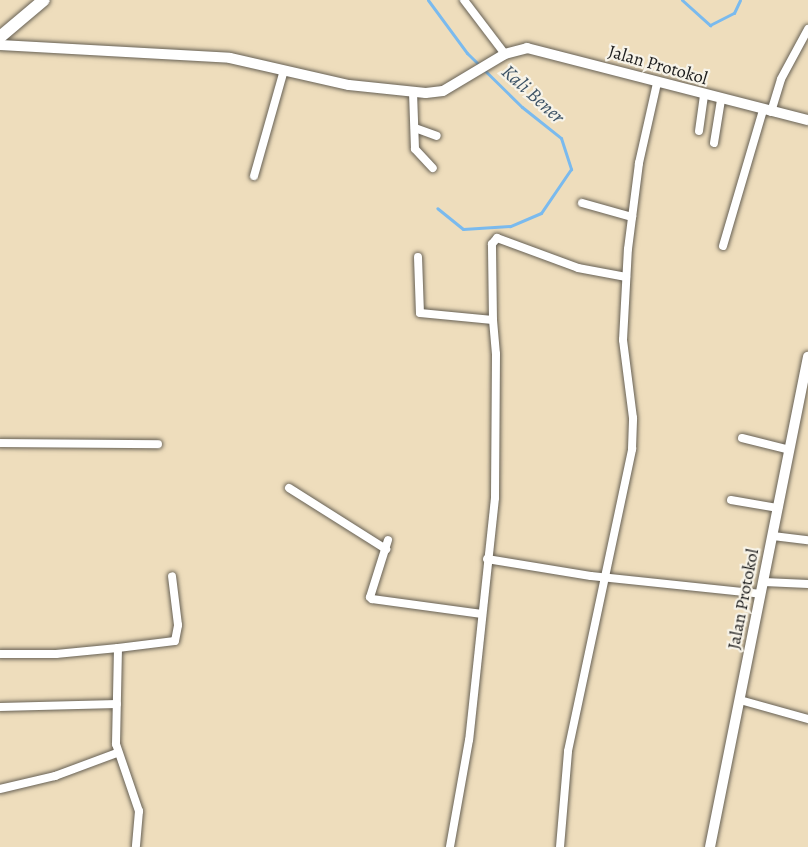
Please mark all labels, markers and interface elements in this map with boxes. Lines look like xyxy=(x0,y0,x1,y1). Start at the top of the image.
street label: Jalan Protokol xyxy=(606,41,710,89)
water label: Kali Bener xyxy=(496,59,570,129)
street label: Jalan Protokol xyxy=(723,547,763,651)

